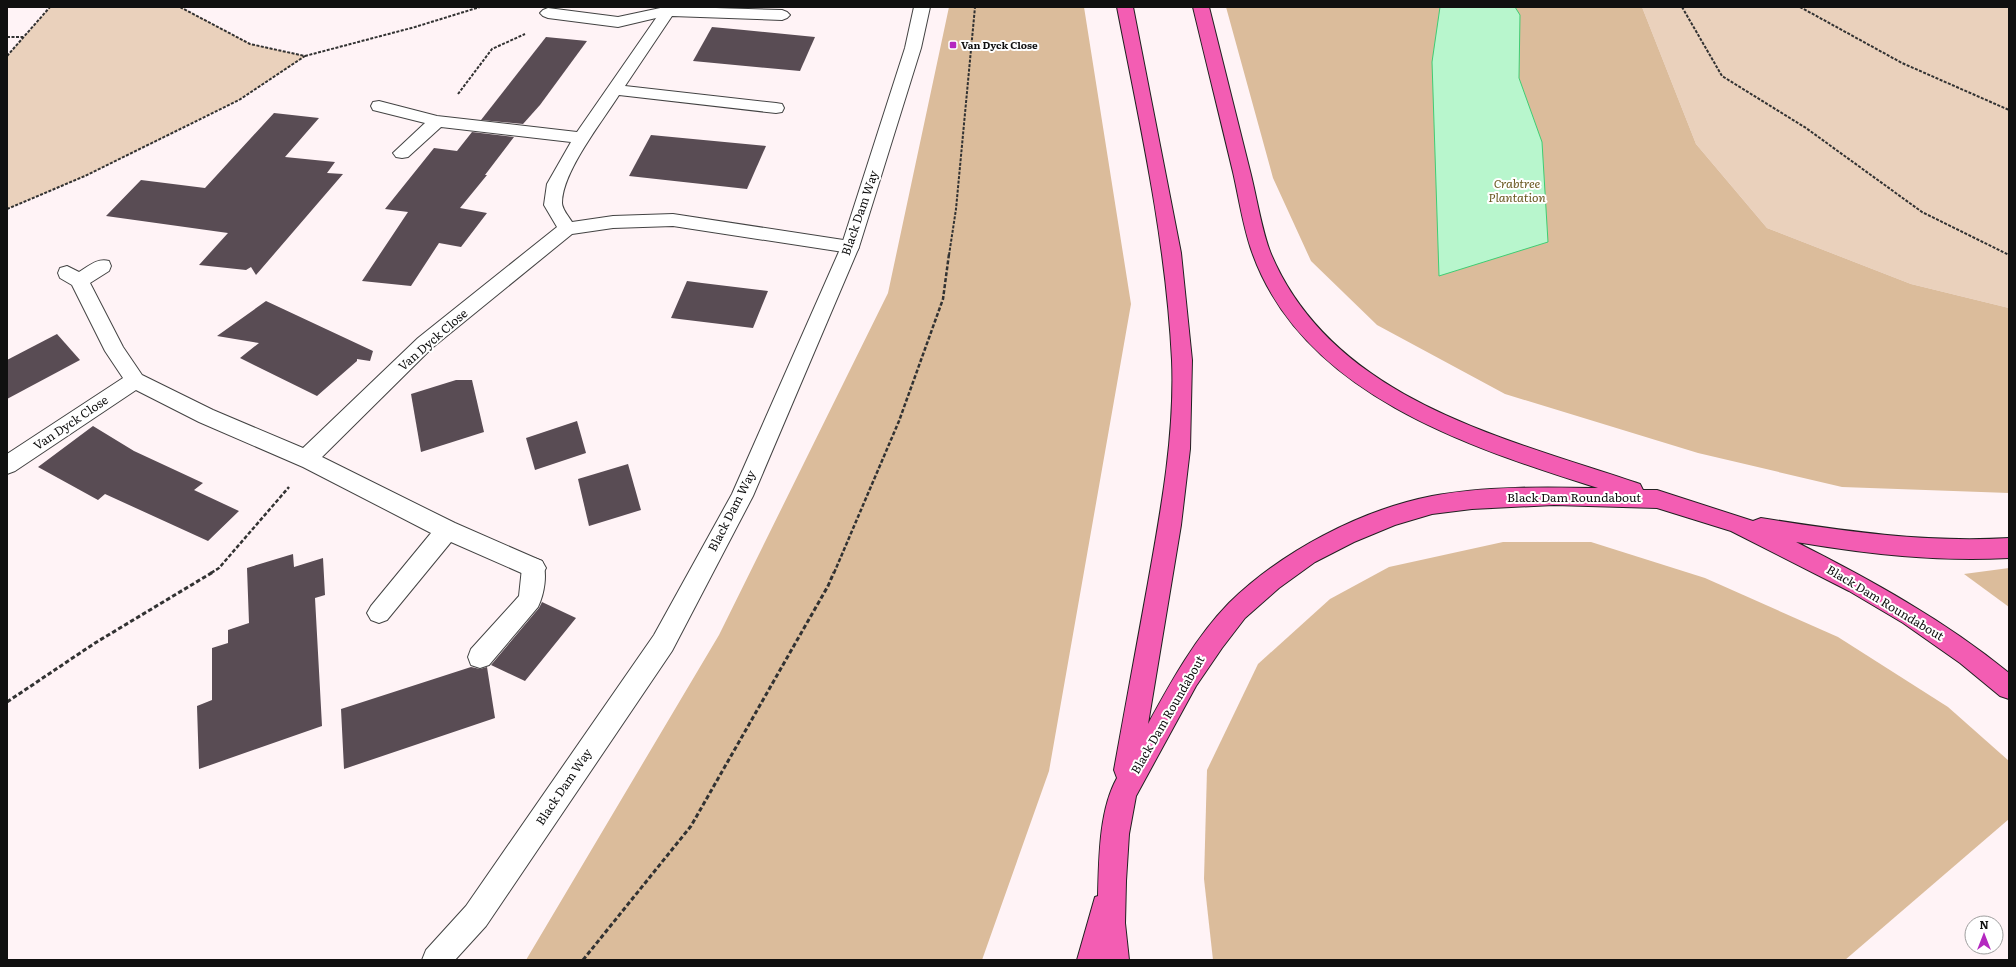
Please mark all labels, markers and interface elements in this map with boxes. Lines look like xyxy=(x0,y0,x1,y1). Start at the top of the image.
place label: Van Dyck Close xyxy=(961,37,1038,52)
marker: Van Dyck Close xyxy=(948,40,958,50)
street label: Black Dam Way xyxy=(836,168,882,258)
park label: Crabtree Plantation xyxy=(1488,174,1546,206)
street label: Van Dyck Close xyxy=(394,304,471,374)
street label: Van Dyck Close xyxy=(29,390,111,454)
street label: Black Dam Way xyxy=(703,467,759,554)
street label: Black Dam Roundabout xyxy=(1507,488,1641,506)
street label: Black Dam Roundabout xyxy=(1823,560,1948,644)
street label: Black Dam Roundabout xyxy=(1126,652,1209,777)
street label: Black Dam Way xyxy=(531,744,596,828)
north arrow xyxy=(1964,915,2004,955)
text: N xyxy=(1979,916,1989,932)

